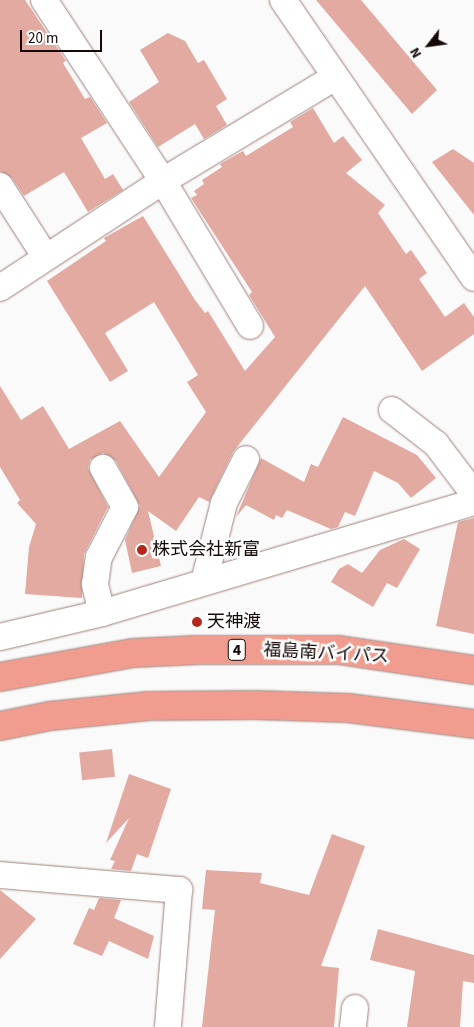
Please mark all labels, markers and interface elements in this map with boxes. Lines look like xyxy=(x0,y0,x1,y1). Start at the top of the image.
scale bar xyxy=(22,20,105,52)
north arrow xyxy=(404,20,454,70)
text: 20 m xyxy=(28,28,58,49)
text: N xyxy=(405,43,427,62)
place label: 株式会社新富 xyxy=(152,539,260,561)
marker: 株式会社新富 xyxy=(136,544,148,556)
place label: 天神渡 xyxy=(207,611,261,633)
marker: 天神渡 xyxy=(191,616,203,628)
road number: 4 xyxy=(227,636,247,664)
street label: 福島南バイパス xyxy=(263,640,389,668)

